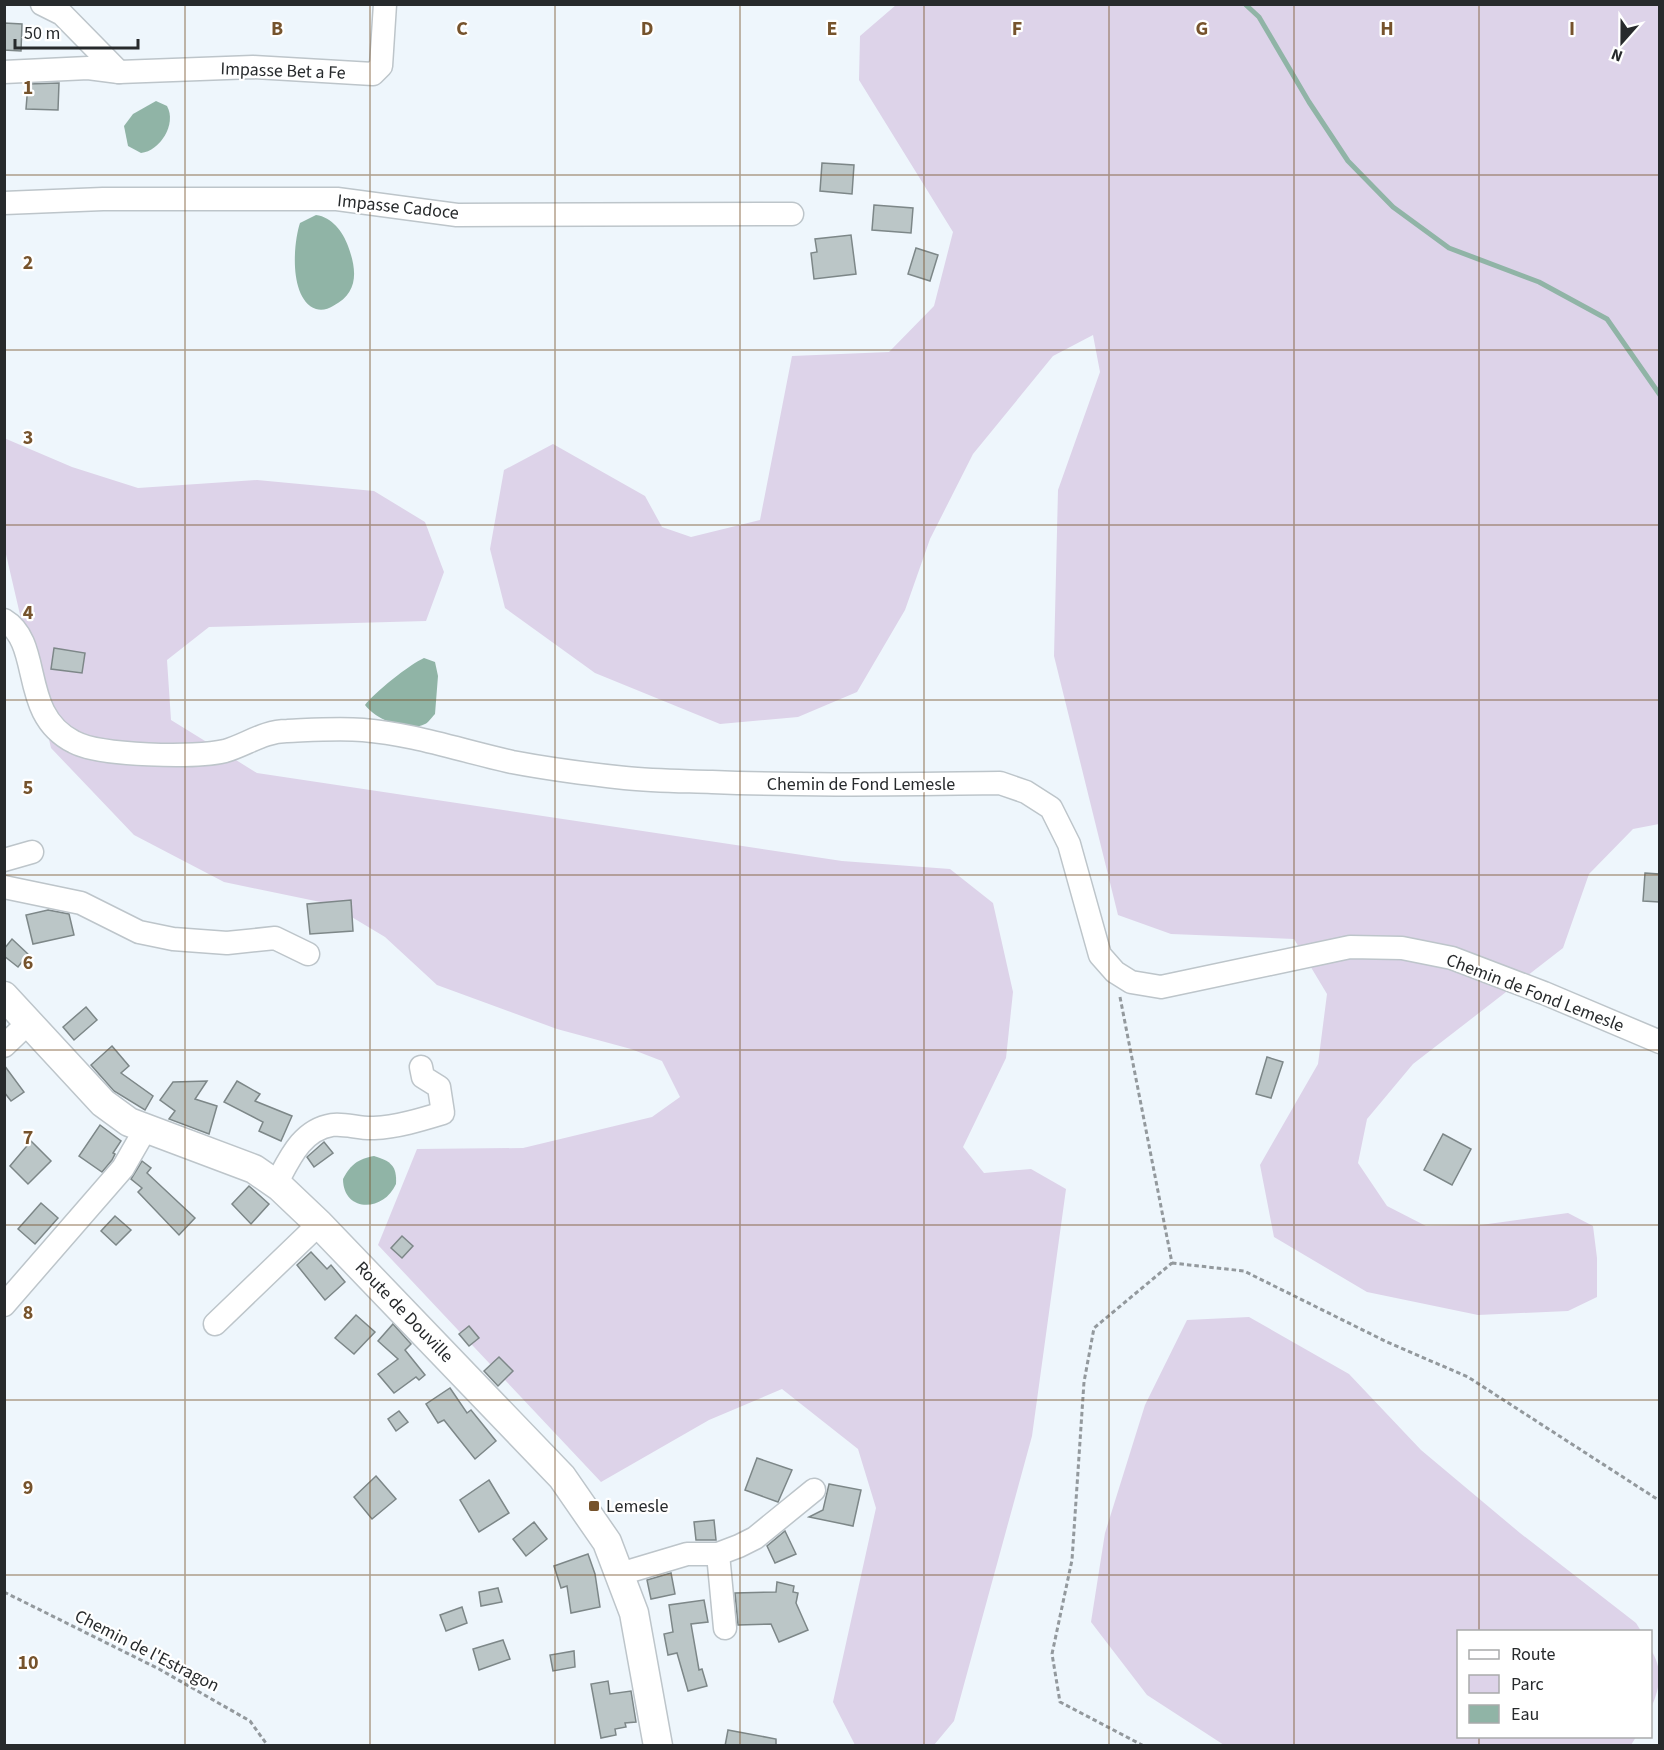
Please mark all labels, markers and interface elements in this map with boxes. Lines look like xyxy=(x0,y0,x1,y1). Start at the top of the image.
scale bar xyxy=(15,12,138,50)
north arrow xyxy=(1592,12,1652,72)
text: B xyxy=(271,15,283,43)
text: C xyxy=(456,15,468,43)
text: D xyxy=(641,15,653,43)
text: E xyxy=(827,15,837,43)
text: F xyxy=(1012,15,1022,43)
text: G xyxy=(1196,15,1208,43)
text: H xyxy=(1380,15,1394,43)
text: I xyxy=(1569,15,1575,43)
text: 50 m xyxy=(24,21,60,46)
text: N xyxy=(1608,43,1626,67)
street label: Impasse Bet a Fe xyxy=(220,56,346,86)
text: 1 xyxy=(23,74,33,102)
street label: Impasse Cadoce xyxy=(336,188,460,226)
text: 2 xyxy=(23,249,33,277)
text: 3 xyxy=(23,424,33,452)
text: 4 xyxy=(23,599,34,627)
street label: Chemin de Fond Lemesle xyxy=(767,772,955,797)
text: 5 xyxy=(23,774,33,802)
street label: Chemin de Fond Lemesle xyxy=(1443,948,1628,1038)
text: 6 xyxy=(23,949,33,977)
text: 7 xyxy=(23,1124,33,1152)
street label: Route de Douville xyxy=(349,1256,459,1368)
text: 8 xyxy=(23,1299,33,1327)
text: 9 xyxy=(23,1474,33,1502)
place label: Lemesle xyxy=(606,1494,668,1519)
marker: Lemesle xyxy=(587,1499,601,1513)
street label: Chemin de l'Estragon xyxy=(70,1604,224,1698)
legend xyxy=(1457,1630,1652,1738)
text: Route xyxy=(1511,1642,1555,1667)
text: 10 xyxy=(17,1649,39,1677)
text: Parc xyxy=(1511,1672,1544,1697)
text: Eau xyxy=(1511,1702,1539,1727)

